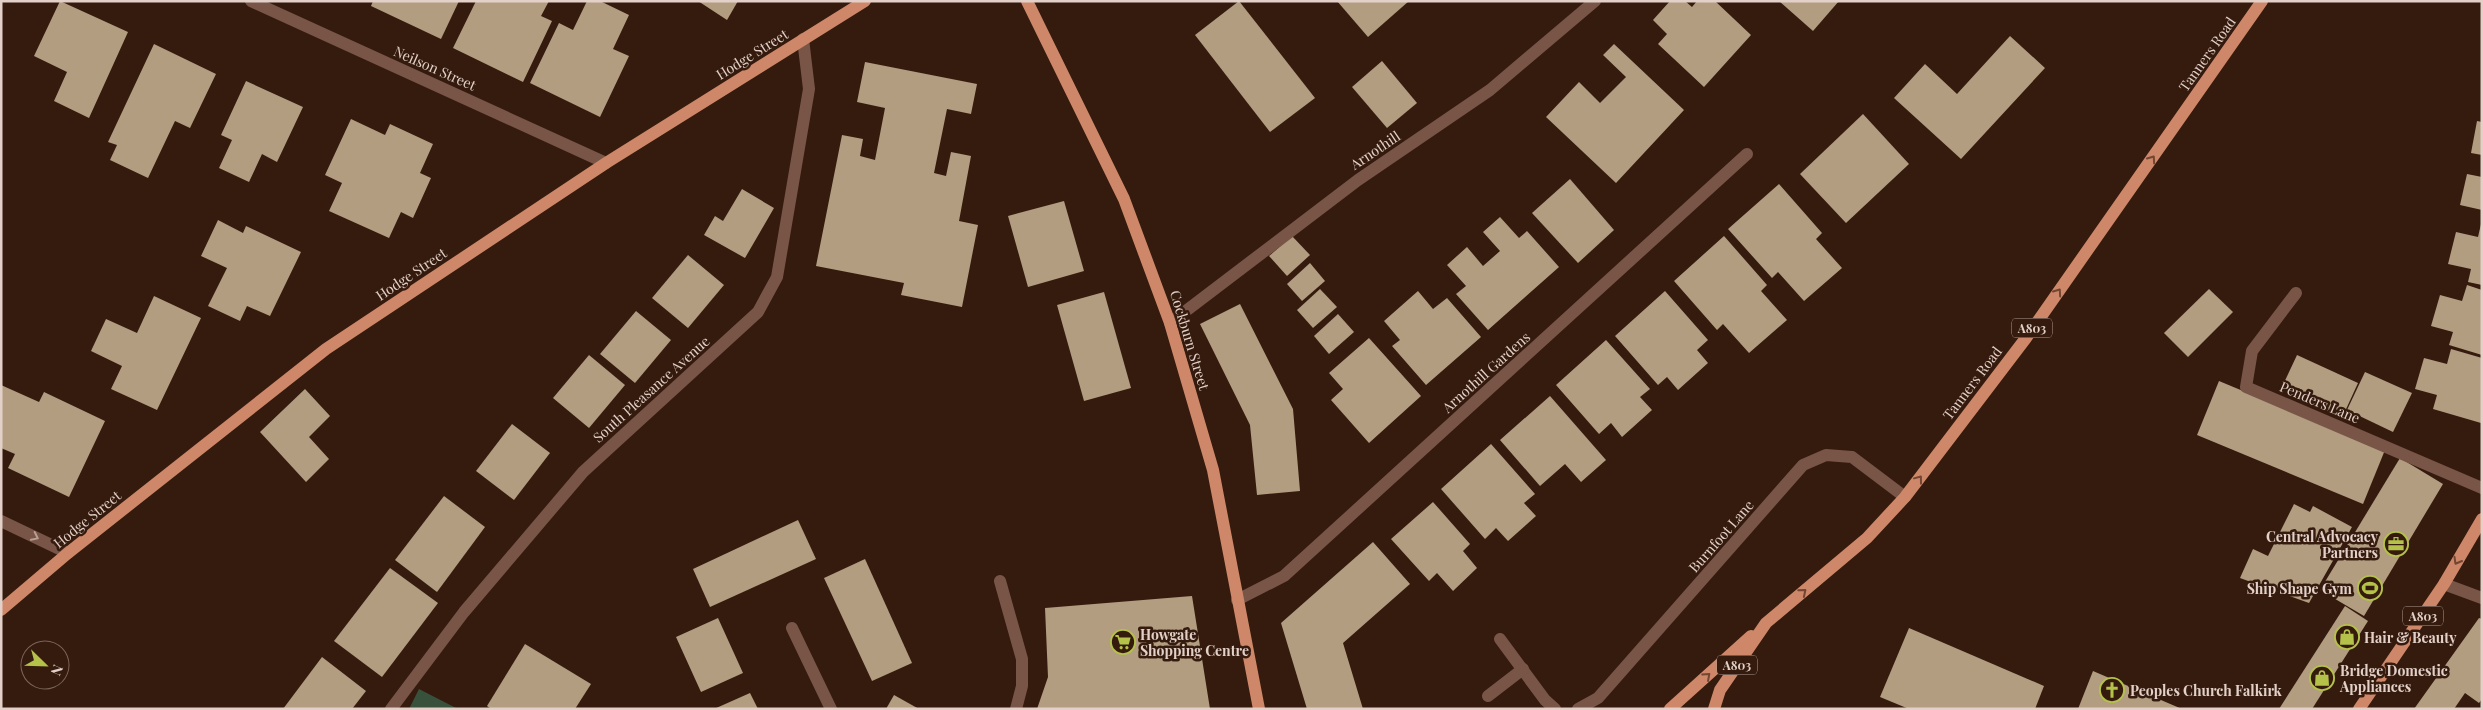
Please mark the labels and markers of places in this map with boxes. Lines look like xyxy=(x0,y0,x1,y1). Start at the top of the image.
place label: Central Advocacy Partners xyxy=(2266,527,2379,562)
office icon: Central Advocacy Partners xyxy=(2383,531,2409,557)
sports icon: Ship Shape Gym xyxy=(2357,575,2383,601)
place label: Ship Shape Gym xyxy=(2247,579,2352,598)
shop icon: Hair & Beauty xyxy=(2334,624,2360,650)
place label: Howgate Shopping Centre xyxy=(1140,625,1249,660)
place label: Hair & Beauty xyxy=(2364,628,2457,647)
supermarket icon: Howgate Shopping Centre xyxy=(1110,629,1136,655)
place label: Bridge Domestic Appliances xyxy=(2339,661,2448,696)
shop icon: Bridge Domestic Appliances xyxy=(2309,665,2335,691)
church icon: Peoples Church Falkirk xyxy=(2099,677,2125,703)
place label: Peoples Church Falkirk xyxy=(2130,681,2283,700)

